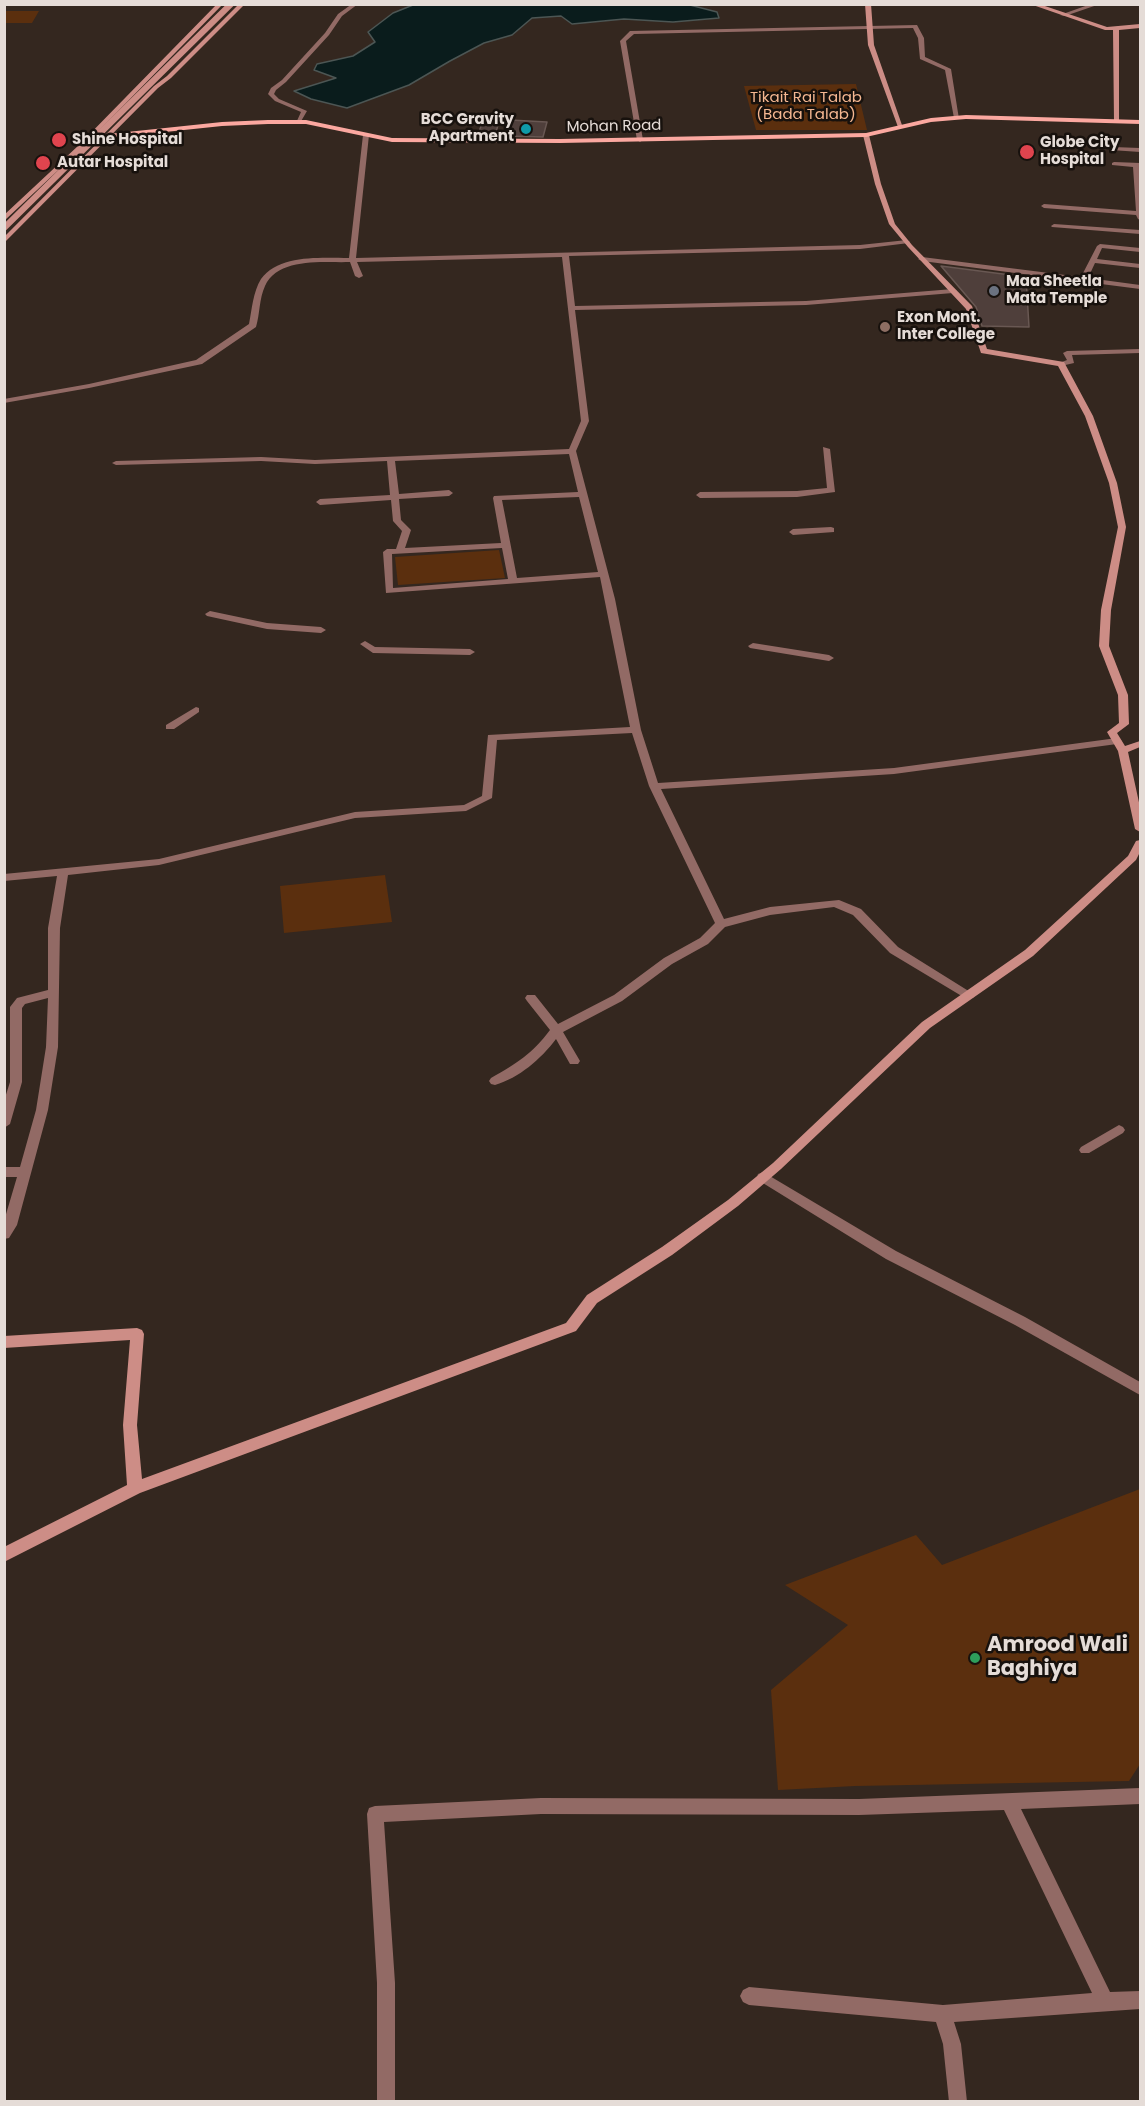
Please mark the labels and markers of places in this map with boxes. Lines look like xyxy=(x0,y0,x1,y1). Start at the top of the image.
place label: BCC Gravity Apartment xyxy=(421,111,514,146)
marker: BCC Gravity Apartment xyxy=(519,122,533,136)
marker: Shine Hospital xyxy=(50,131,68,149)
place label: Shine Hospital xyxy=(72,131,182,149)
place label: Globe City Hospital xyxy=(1040,134,1119,169)
marker: Globe City Hospital xyxy=(1018,143,1036,161)
marker: Autar Hospital xyxy=(34,154,52,172)
place label: Autar Hospital xyxy=(57,154,168,172)
place label: Maa Sheetla Mata Temple xyxy=(1006,273,1107,308)
marker: Maa Sheetla Mata Temple xyxy=(987,284,1001,298)
place label: Exon Mont. Inter College xyxy=(897,309,995,344)
marker: Exon Mont. Inter College xyxy=(878,320,892,334)
place label: Amrood Wali Baghiya xyxy=(987,1633,1128,1683)
marker: Amrood Wali Baghiya xyxy=(968,1651,982,1665)

